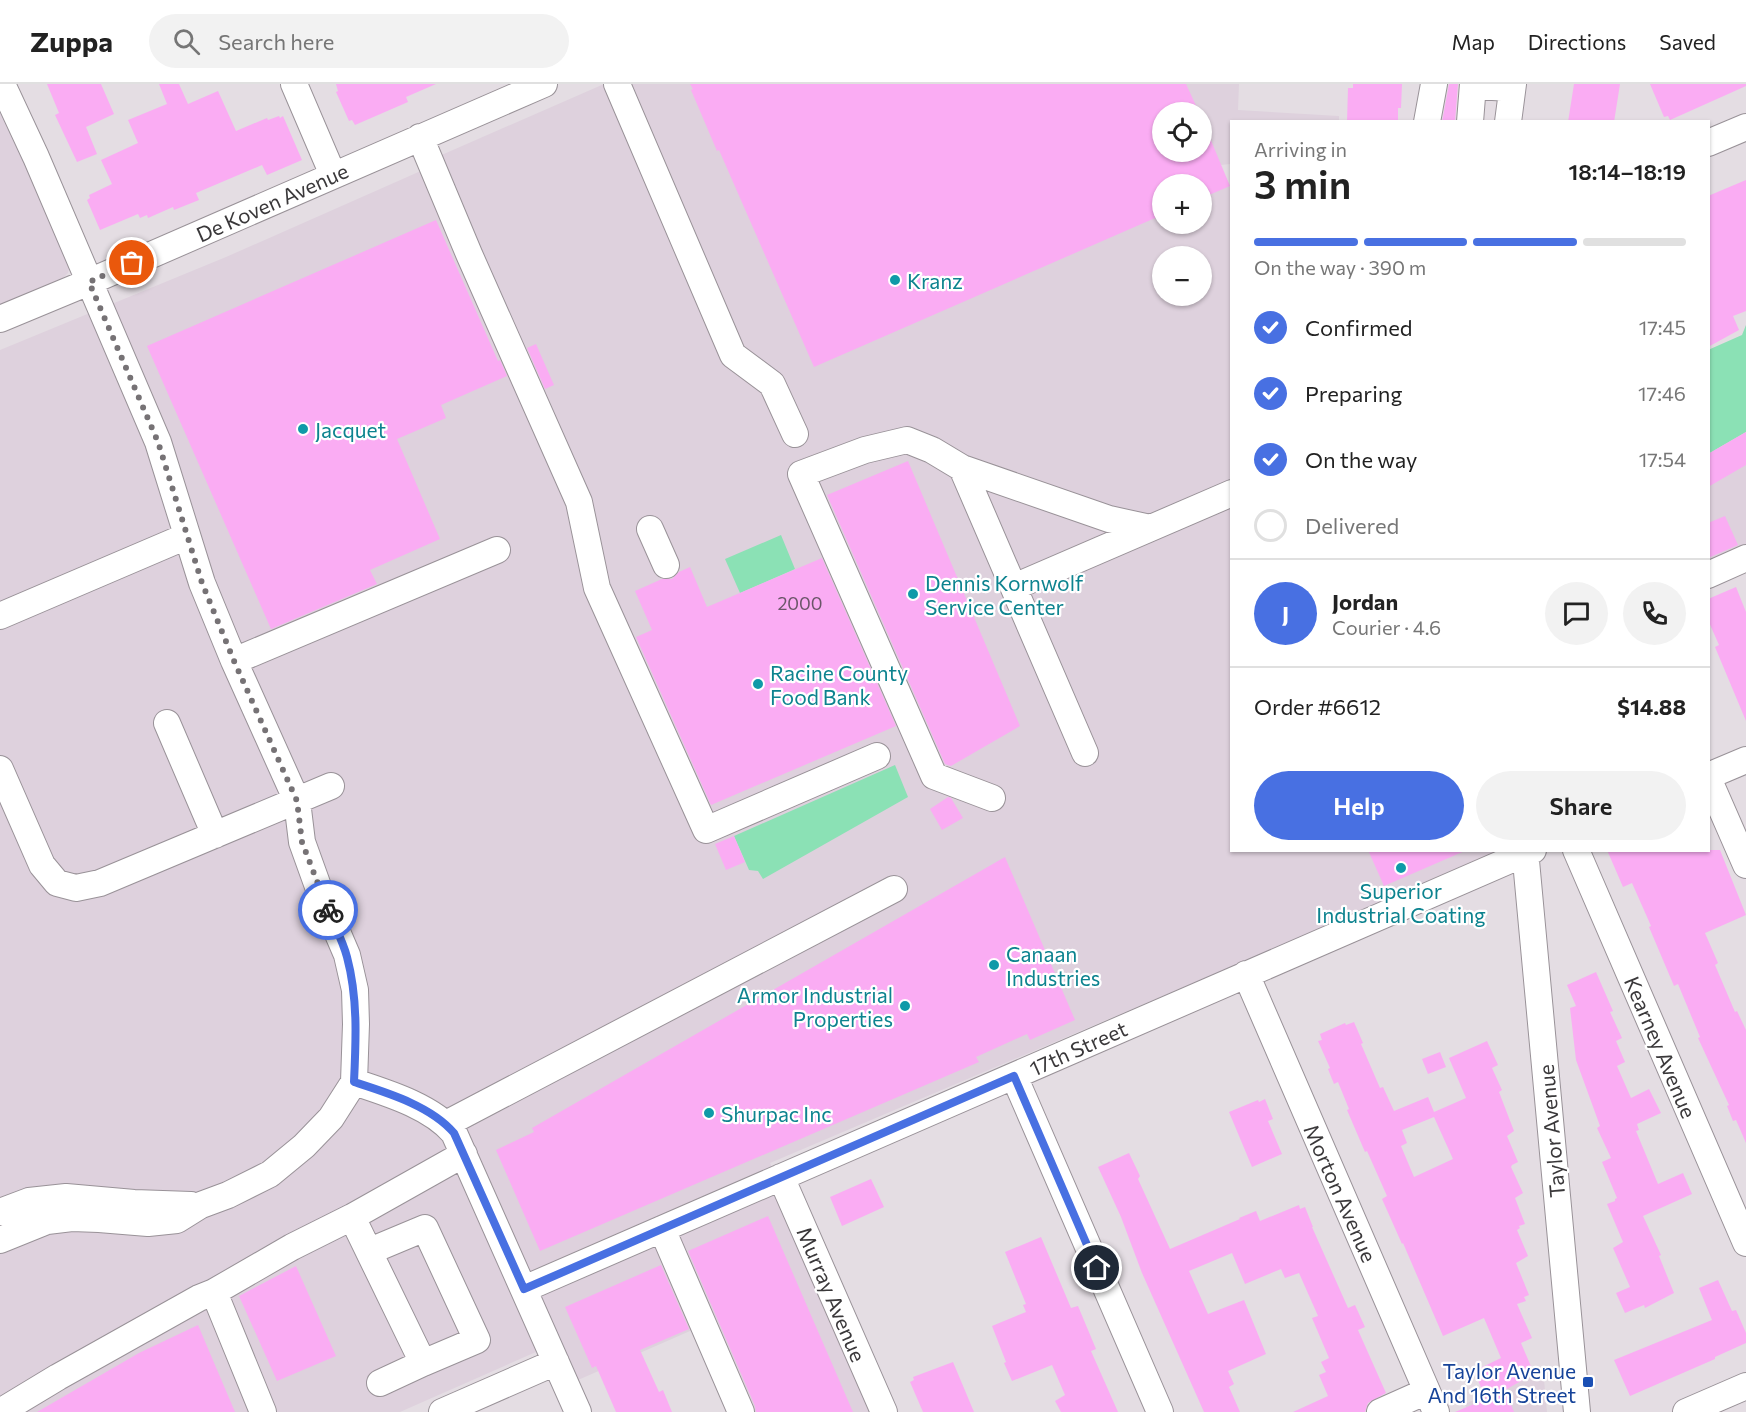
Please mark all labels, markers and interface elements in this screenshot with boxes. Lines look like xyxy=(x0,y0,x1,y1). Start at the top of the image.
search box xyxy=(149,14,569,68)
text: Zuppa xyxy=(30,24,113,58)
icon: search xyxy=(170,25,203,58)
text: Search here xyxy=(218,28,334,55)
text: Map xyxy=(1452,29,1495,54)
text: Directions xyxy=(1528,29,1626,54)
text: Saved xyxy=(1659,29,1716,54)
map controls xyxy=(1152,102,1212,306)
button: locate xyxy=(1152,102,1212,162)
text: Arriving in xyxy=(1254,137,1347,161)
street label: De Koven Avenue xyxy=(192,157,352,247)
text: 18:14–18:19 xyxy=(1568,158,1686,185)
text: 3 min xyxy=(1254,159,1351,207)
button: + xyxy=(1152,174,1212,234)
pin xyxy=(106,237,157,288)
icon: bag xyxy=(115,246,148,279)
button: − xyxy=(1152,246,1212,306)
text: On the way · 390 m xyxy=(1254,255,1426,279)
place label: Kranz xyxy=(907,268,963,293)
marker: Kranz xyxy=(888,273,902,287)
icon: check xyxy=(1254,311,1287,344)
text: Confirmed xyxy=(1305,314,1412,341)
text: 17:45 xyxy=(1639,315,1686,339)
icon: check xyxy=(1254,377,1287,410)
text: Preparing xyxy=(1305,380,1402,407)
text: 17:46 xyxy=(1638,381,1686,405)
place label: Jacquet xyxy=(315,417,386,442)
marker: Jacquet xyxy=(296,422,310,436)
icon: check xyxy=(1254,443,1287,476)
text: On the way xyxy=(1305,446,1417,473)
text: 17:54 xyxy=(1639,447,1686,471)
text: Delivered xyxy=(1305,512,1399,539)
place label: Dennis Kornwolf Service Center xyxy=(925,570,1084,619)
button: chat xyxy=(1545,582,1608,645)
button: phone xyxy=(1623,582,1686,645)
marker: Dennis Kornwolf Service Center xyxy=(906,587,920,601)
text: Jordan xyxy=(1332,588,1398,615)
house number: 2000 xyxy=(777,592,823,614)
text: J xyxy=(1282,600,1289,627)
text: Courier · 4.6 xyxy=(1332,615,1441,639)
place label: Racine County Food Bank xyxy=(770,660,908,709)
marker: Racine County Food Bank xyxy=(751,677,765,691)
text: Order #6612 xyxy=(1254,693,1381,720)
text: $14.88 xyxy=(1617,693,1686,720)
button: Help xyxy=(1254,771,1464,840)
button: Share xyxy=(1476,771,1686,840)
marker: Superior Industrial Coating xyxy=(1394,861,1408,875)
place label: Superior Industrial Coating xyxy=(1316,878,1486,927)
courier xyxy=(298,880,358,940)
icon: bike xyxy=(312,894,345,927)
place label: Canaan Industries xyxy=(1006,941,1100,990)
marker: Canaan Industries xyxy=(987,958,1001,972)
street label: Kearney Avenue xyxy=(1620,972,1702,1122)
place label: Armor Industrial Properties xyxy=(737,982,893,1031)
marker: Armor Industrial Properties xyxy=(898,999,912,1013)
street label: 17th Street xyxy=(1025,1015,1131,1081)
street label: Taylor Avenue xyxy=(1533,1063,1569,1199)
place label: Shurpac Inc xyxy=(721,1101,832,1126)
marker: Shurpac Inc xyxy=(702,1106,716,1120)
street label: Morton Avenue xyxy=(1299,1120,1383,1266)
street label: Murray Avenue xyxy=(792,1223,872,1365)
pin xyxy=(1071,1242,1122,1293)
icon: home xyxy=(1080,1251,1113,1284)
place label: Taylor Avenue And 16th Street xyxy=(1428,1358,1576,1407)
marker: Taylor Avenue And 16th Street xyxy=(1581,1375,1595,1389)

